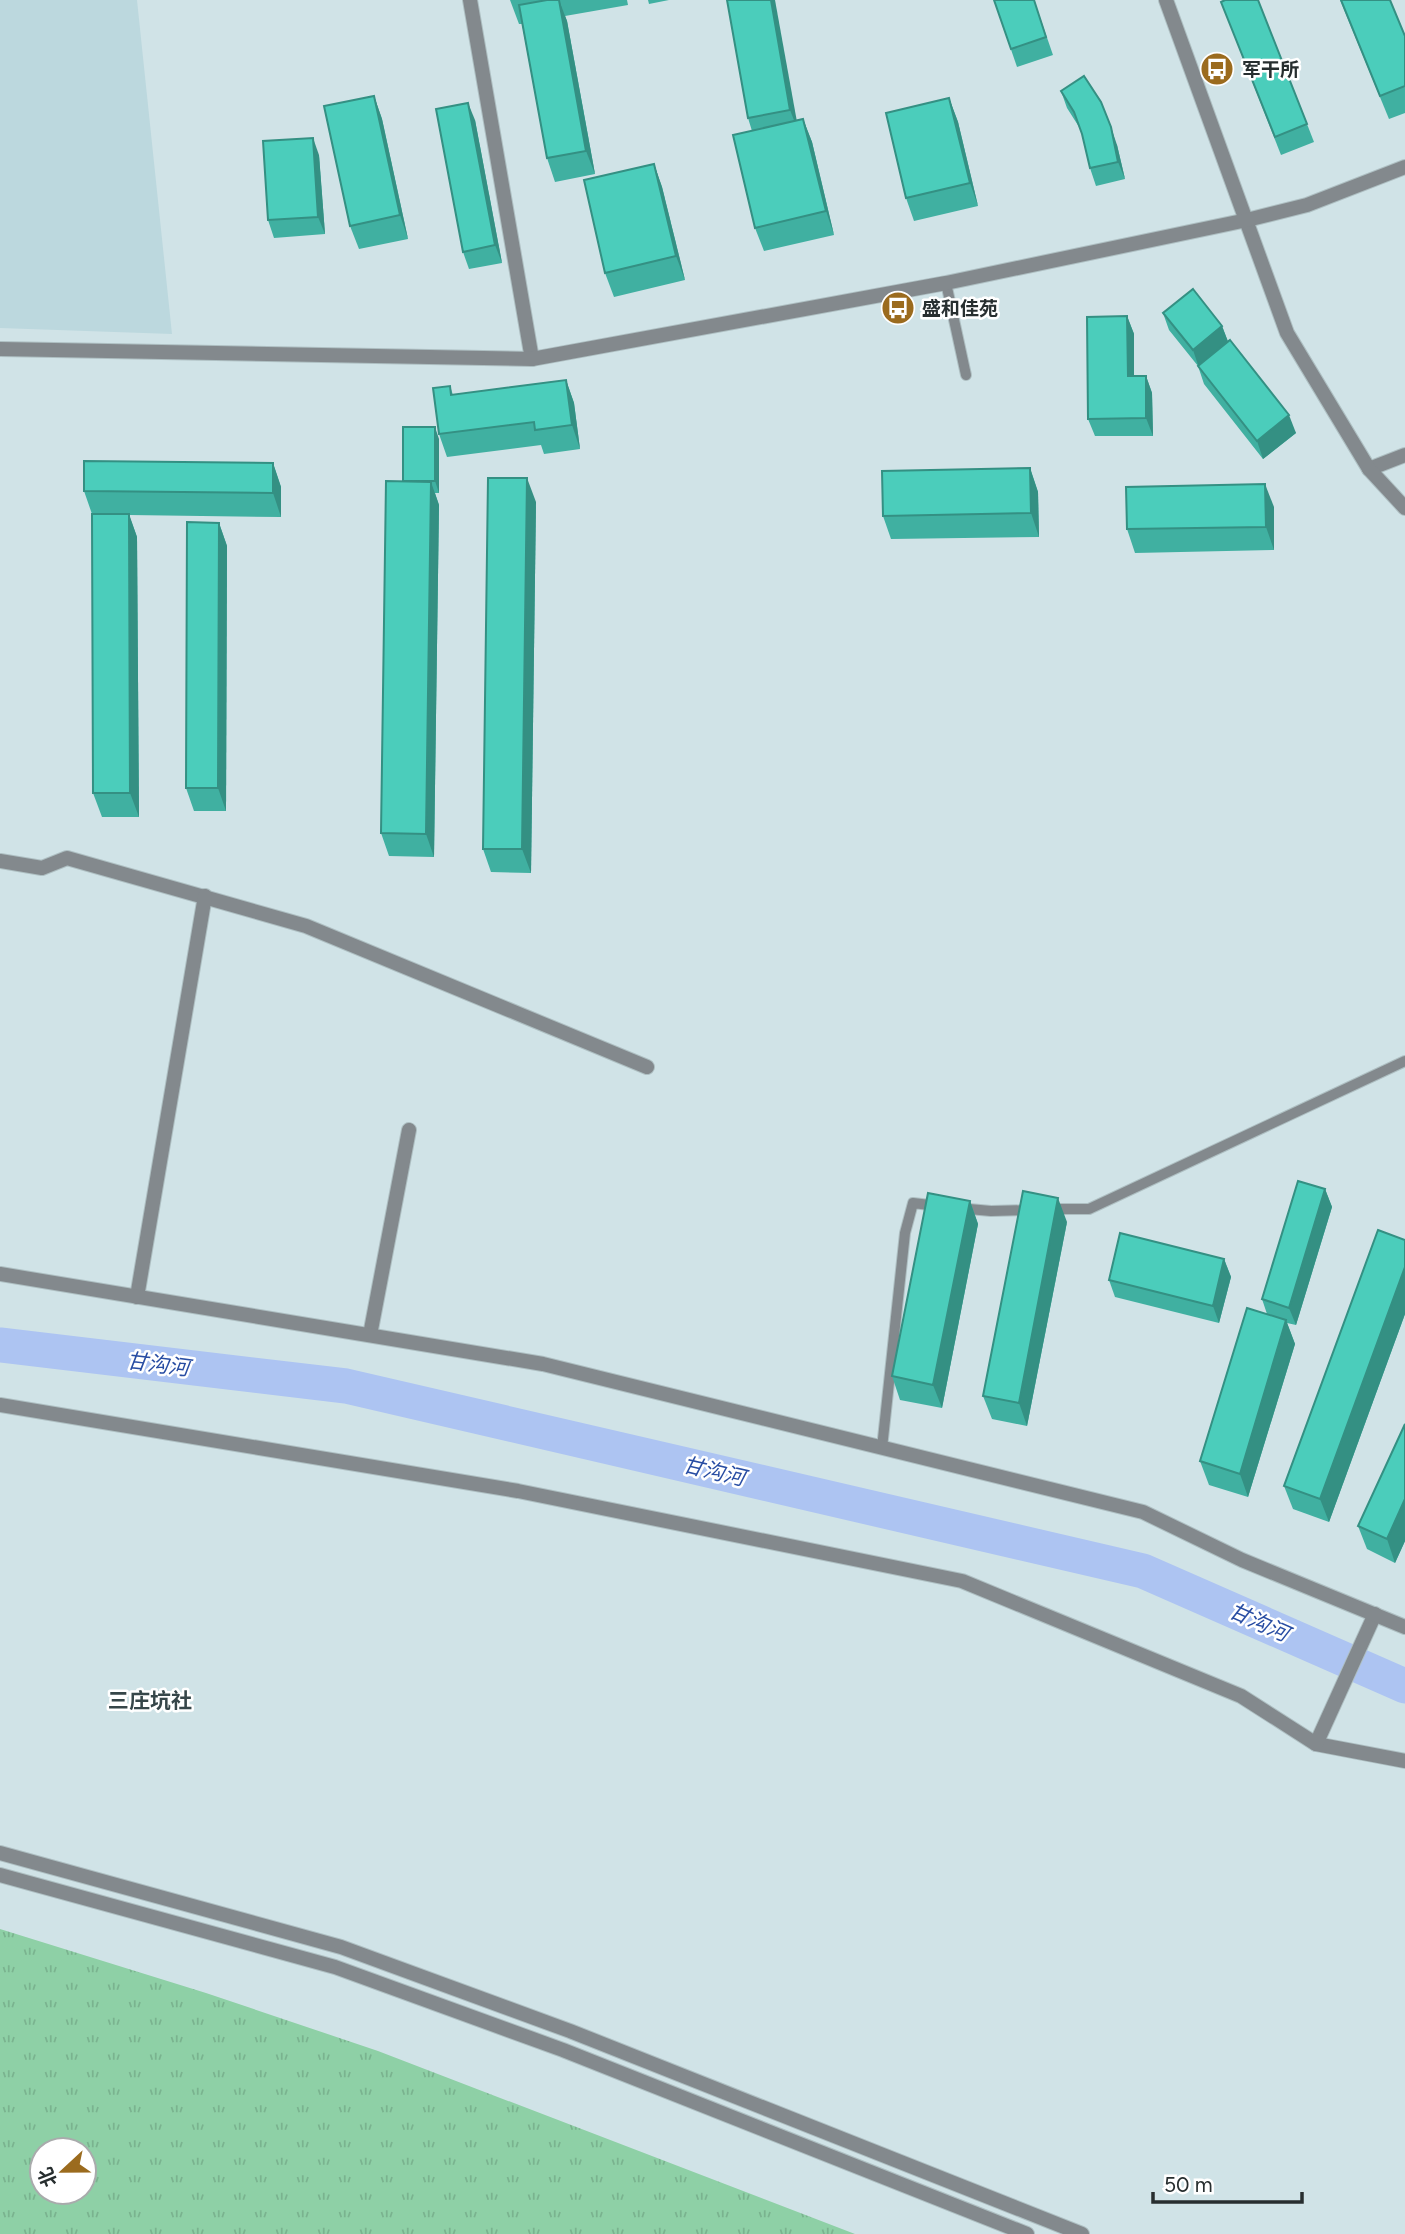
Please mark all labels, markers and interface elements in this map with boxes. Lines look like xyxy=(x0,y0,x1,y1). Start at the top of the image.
bus stop icon: 军干所 xyxy=(1198,50,1236,88)
place label: 军干所 xyxy=(1242,58,1299,81)
bus stop icon: 盛和佳苑 xyxy=(879,289,917,327)
place label: 盛和佳苑 xyxy=(922,297,998,320)
water label: 甘沟河 xyxy=(125,1348,195,1381)
water label: 甘沟河 xyxy=(680,1452,751,1491)
water label: 甘沟河 xyxy=(1225,1598,1297,1648)
district label: 三庄坑社 xyxy=(108,1688,192,1713)
north arrow xyxy=(28,2136,98,2206)
scale bar xyxy=(1153,2160,1302,2204)
text: 北 xyxy=(33,2164,62,2190)
text: 50 m xyxy=(1164,2172,1213,2197)

